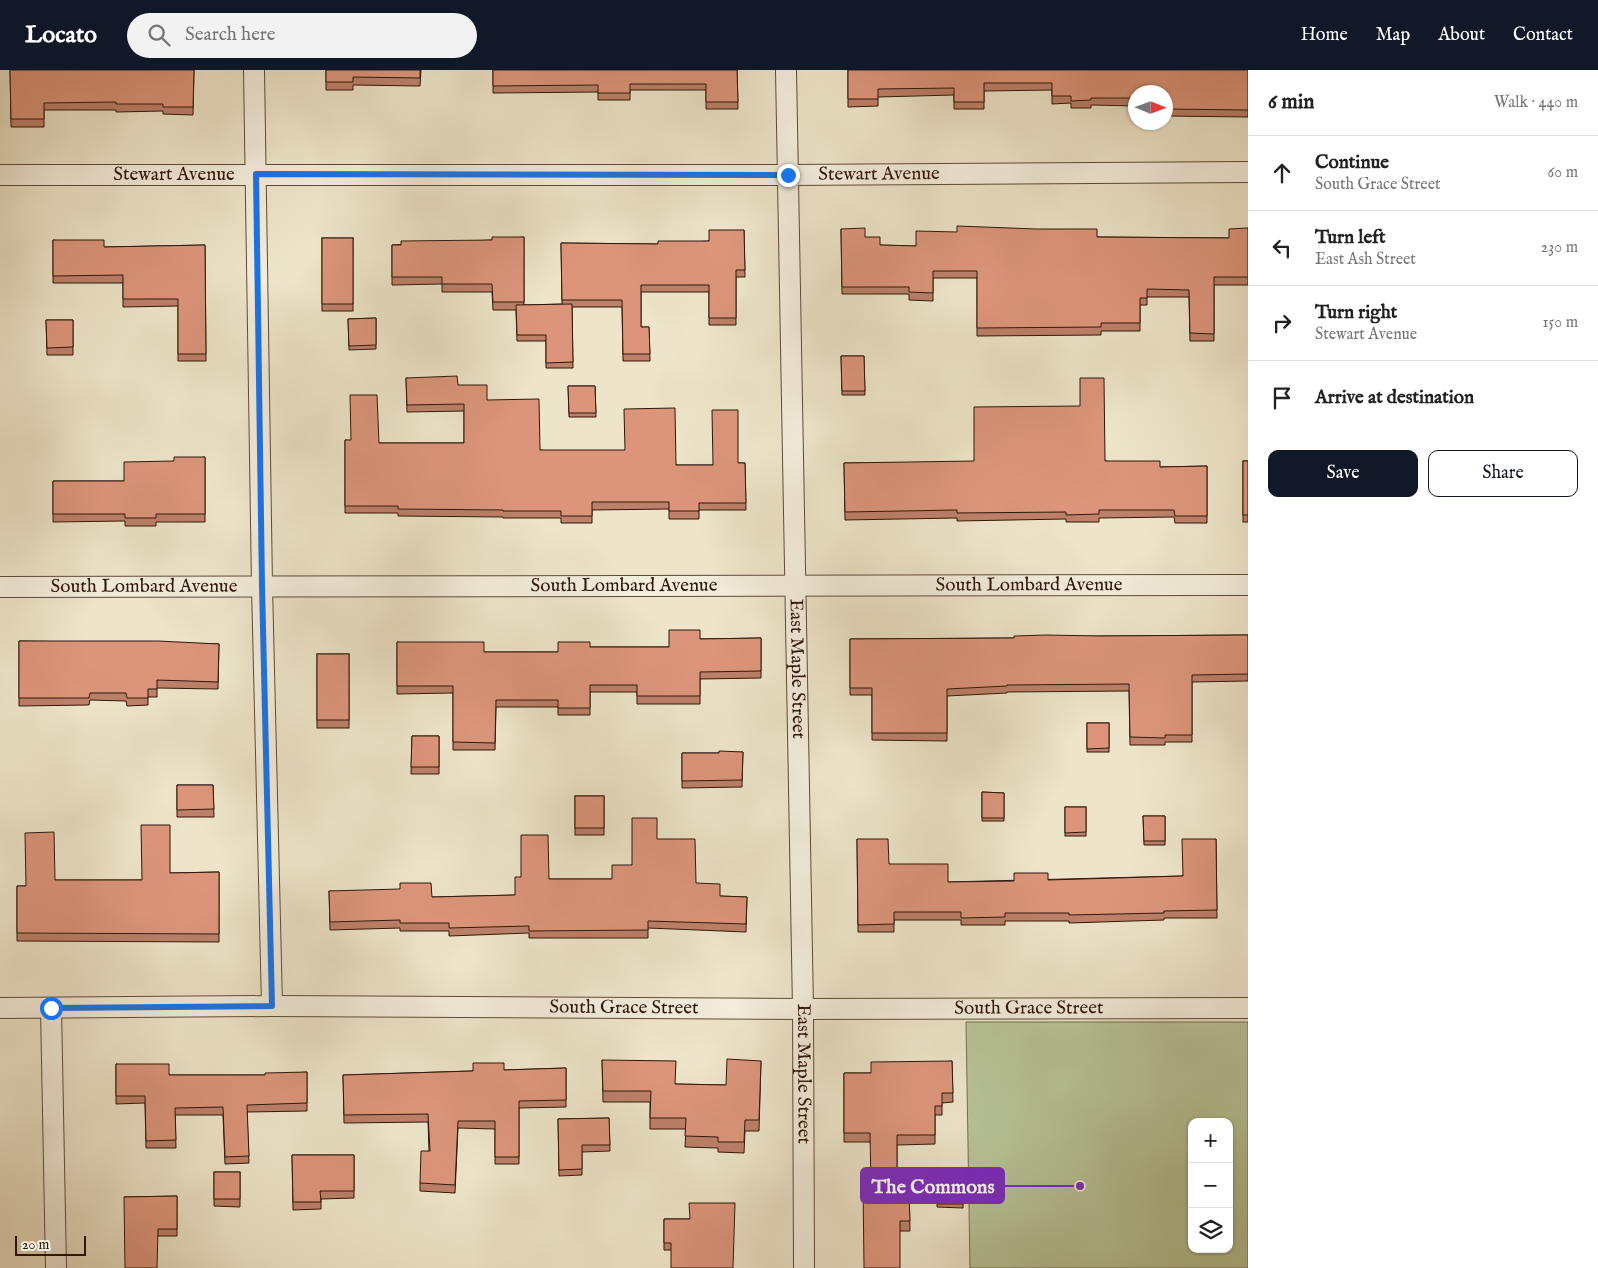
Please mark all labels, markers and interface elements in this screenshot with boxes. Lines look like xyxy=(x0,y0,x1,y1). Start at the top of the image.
search box xyxy=(127,13,477,58)
text: Locato xyxy=(25,20,97,51)
icon: search xyxy=(145,21,173,49)
text: Search here xyxy=(185,23,276,47)
text: Home xyxy=(1301,24,1348,47)
text: Map xyxy=(1376,24,1410,47)
text: About xyxy=(1438,24,1485,47)
text: Contact xyxy=(1513,24,1573,47)
north arrow xyxy=(1128,85,1173,130)
text: 6 min xyxy=(1268,89,1314,116)
text: Walk · 440 m xyxy=(1494,93,1578,113)
text: Continue xyxy=(1315,151,1389,175)
icon: ahead xyxy=(1268,159,1296,187)
street label: Stewart Avenue xyxy=(818,162,940,187)
street label: Stewart Avenue xyxy=(113,163,235,187)
text: 60 m xyxy=(1548,163,1578,183)
route end xyxy=(777,164,800,187)
text: South Grace Street xyxy=(1315,175,1441,195)
text: Turn left xyxy=(1315,226,1386,250)
icon: left xyxy=(1268,234,1296,262)
text: 230 m xyxy=(1541,238,1578,258)
text: East Ash Street xyxy=(1315,250,1416,270)
text: Turn right xyxy=(1315,301,1397,325)
icon: right xyxy=(1268,309,1296,337)
text: 150 m xyxy=(1543,313,1578,333)
text: Stewart Avenue xyxy=(1315,325,1417,345)
icon: arrive xyxy=(1268,384,1296,412)
text: Arrive at destination xyxy=(1315,386,1474,410)
button: Save xyxy=(1268,450,1418,497)
button: Share xyxy=(1428,450,1578,497)
street label: South Lombard Avenue xyxy=(936,573,1123,598)
street label: South Lombard Avenue xyxy=(531,574,718,598)
street label: South Lombard Avenue xyxy=(51,575,238,599)
street label: East Maple Street xyxy=(784,599,810,740)
street label: South Grace Street xyxy=(549,996,699,1020)
street label: South Grace Street xyxy=(954,996,1104,1021)
route start xyxy=(40,997,63,1020)
street label: East Maple Street xyxy=(791,1004,816,1145)
map controls xyxy=(1188,1118,1233,1253)
button: + xyxy=(1188,1118,1233,1163)
button: − xyxy=(1188,1163,1233,1208)
callout: The Commons xyxy=(861,1168,1004,1203)
text: The Commons xyxy=(870,1175,995,1200)
button: layers xyxy=(1188,1208,1233,1253)
scale bar xyxy=(15,1233,86,1256)
text: 20 m xyxy=(22,1236,49,1254)

